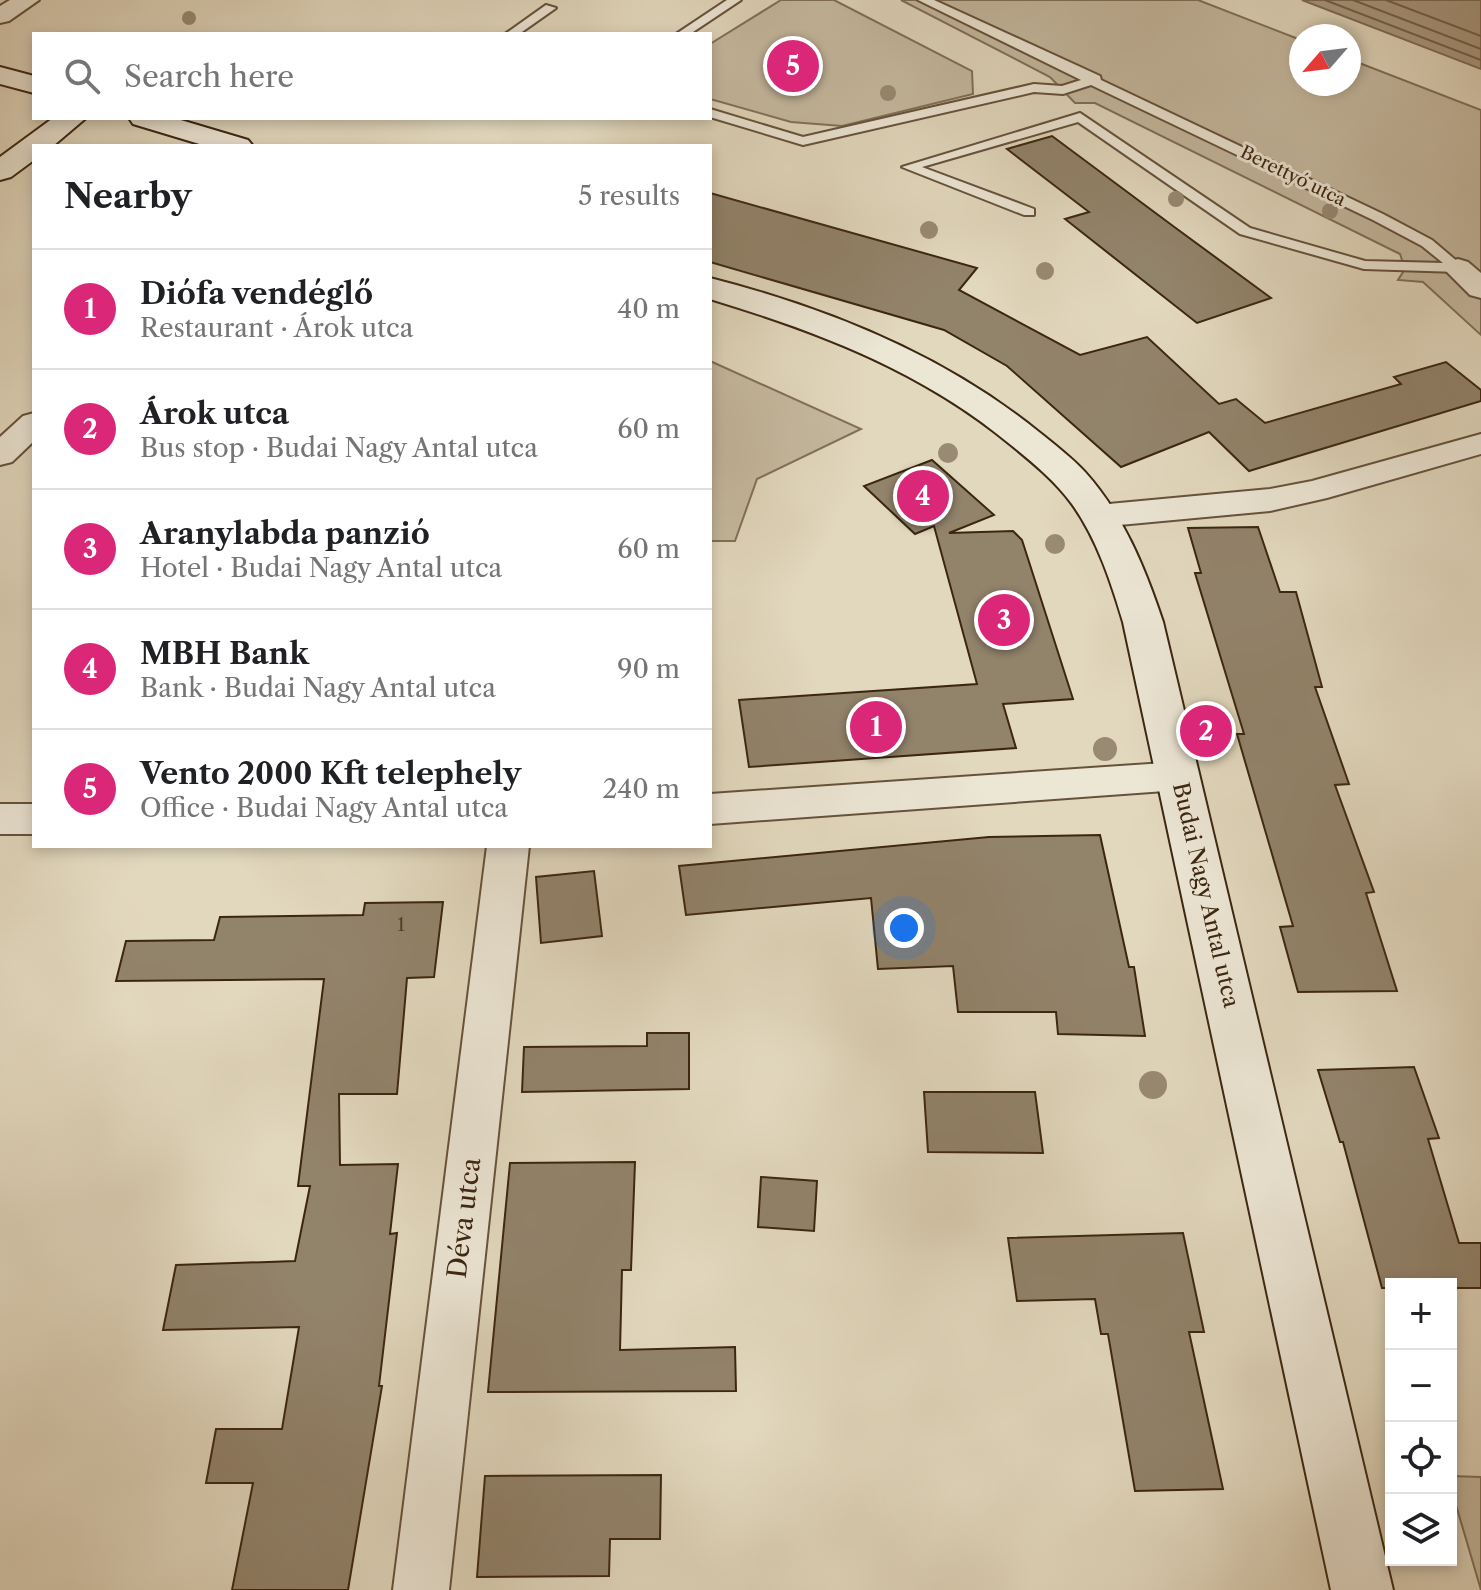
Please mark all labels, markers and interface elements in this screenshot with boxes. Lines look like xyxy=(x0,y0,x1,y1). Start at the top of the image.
north arrow xyxy=(1289,24,1361,96)
search box xyxy=(32,32,712,120)
pin: 5 xyxy=(767,36,819,96)
icon: search xyxy=(60,54,104,98)
text: Search here xyxy=(124,58,294,95)
street label: Berettyó utca xyxy=(1237,141,1350,211)
text: Nearby xyxy=(64,175,192,217)
text: 5 results xyxy=(578,180,680,212)
text: Diófa vendéglő xyxy=(140,275,373,312)
text: 1 xyxy=(84,293,96,325)
text: 40 m xyxy=(617,293,680,325)
text: Restaurant · Árok utca xyxy=(140,312,413,344)
text: Árok utca xyxy=(140,395,289,432)
text: 2 xyxy=(82,413,98,445)
text: 60 m xyxy=(617,413,680,445)
text: Bus stop · Budai Nagy Antal utca xyxy=(140,432,538,464)
pin: 4 xyxy=(897,466,949,526)
text: Aranylabda panzió xyxy=(140,515,430,552)
text: 3 xyxy=(83,533,97,565)
text: 60 m xyxy=(617,533,680,565)
text: Hotel · Budai Nagy Antal utca xyxy=(140,552,502,584)
pin: 3 xyxy=(978,590,1030,650)
text: MBH Bank xyxy=(140,635,309,672)
text: 4 xyxy=(82,653,98,685)
text: 90 m xyxy=(617,653,680,685)
text: Bank · Budai Nagy Antal utca xyxy=(140,672,496,704)
pin: 1 xyxy=(850,697,902,757)
pin: 2 xyxy=(1180,701,1232,761)
text: Vento 2000 Kft telephely xyxy=(140,755,521,792)
text: 5 xyxy=(83,773,97,805)
text: 240 m xyxy=(602,773,680,805)
street label: Budai Nagy Antal utca xyxy=(1167,780,1245,1011)
text: Office · Budai Nagy Antal utca xyxy=(140,792,508,824)
your location xyxy=(884,908,924,948)
house number: 1 xyxy=(397,914,405,936)
street label: Déva utca xyxy=(441,1156,487,1280)
map controls xyxy=(1385,1278,1457,1566)
button: + xyxy=(1385,1278,1457,1350)
button: − xyxy=(1385,1350,1457,1422)
button: locate xyxy=(1385,1422,1457,1494)
button: layers xyxy=(1385,1494,1457,1566)

